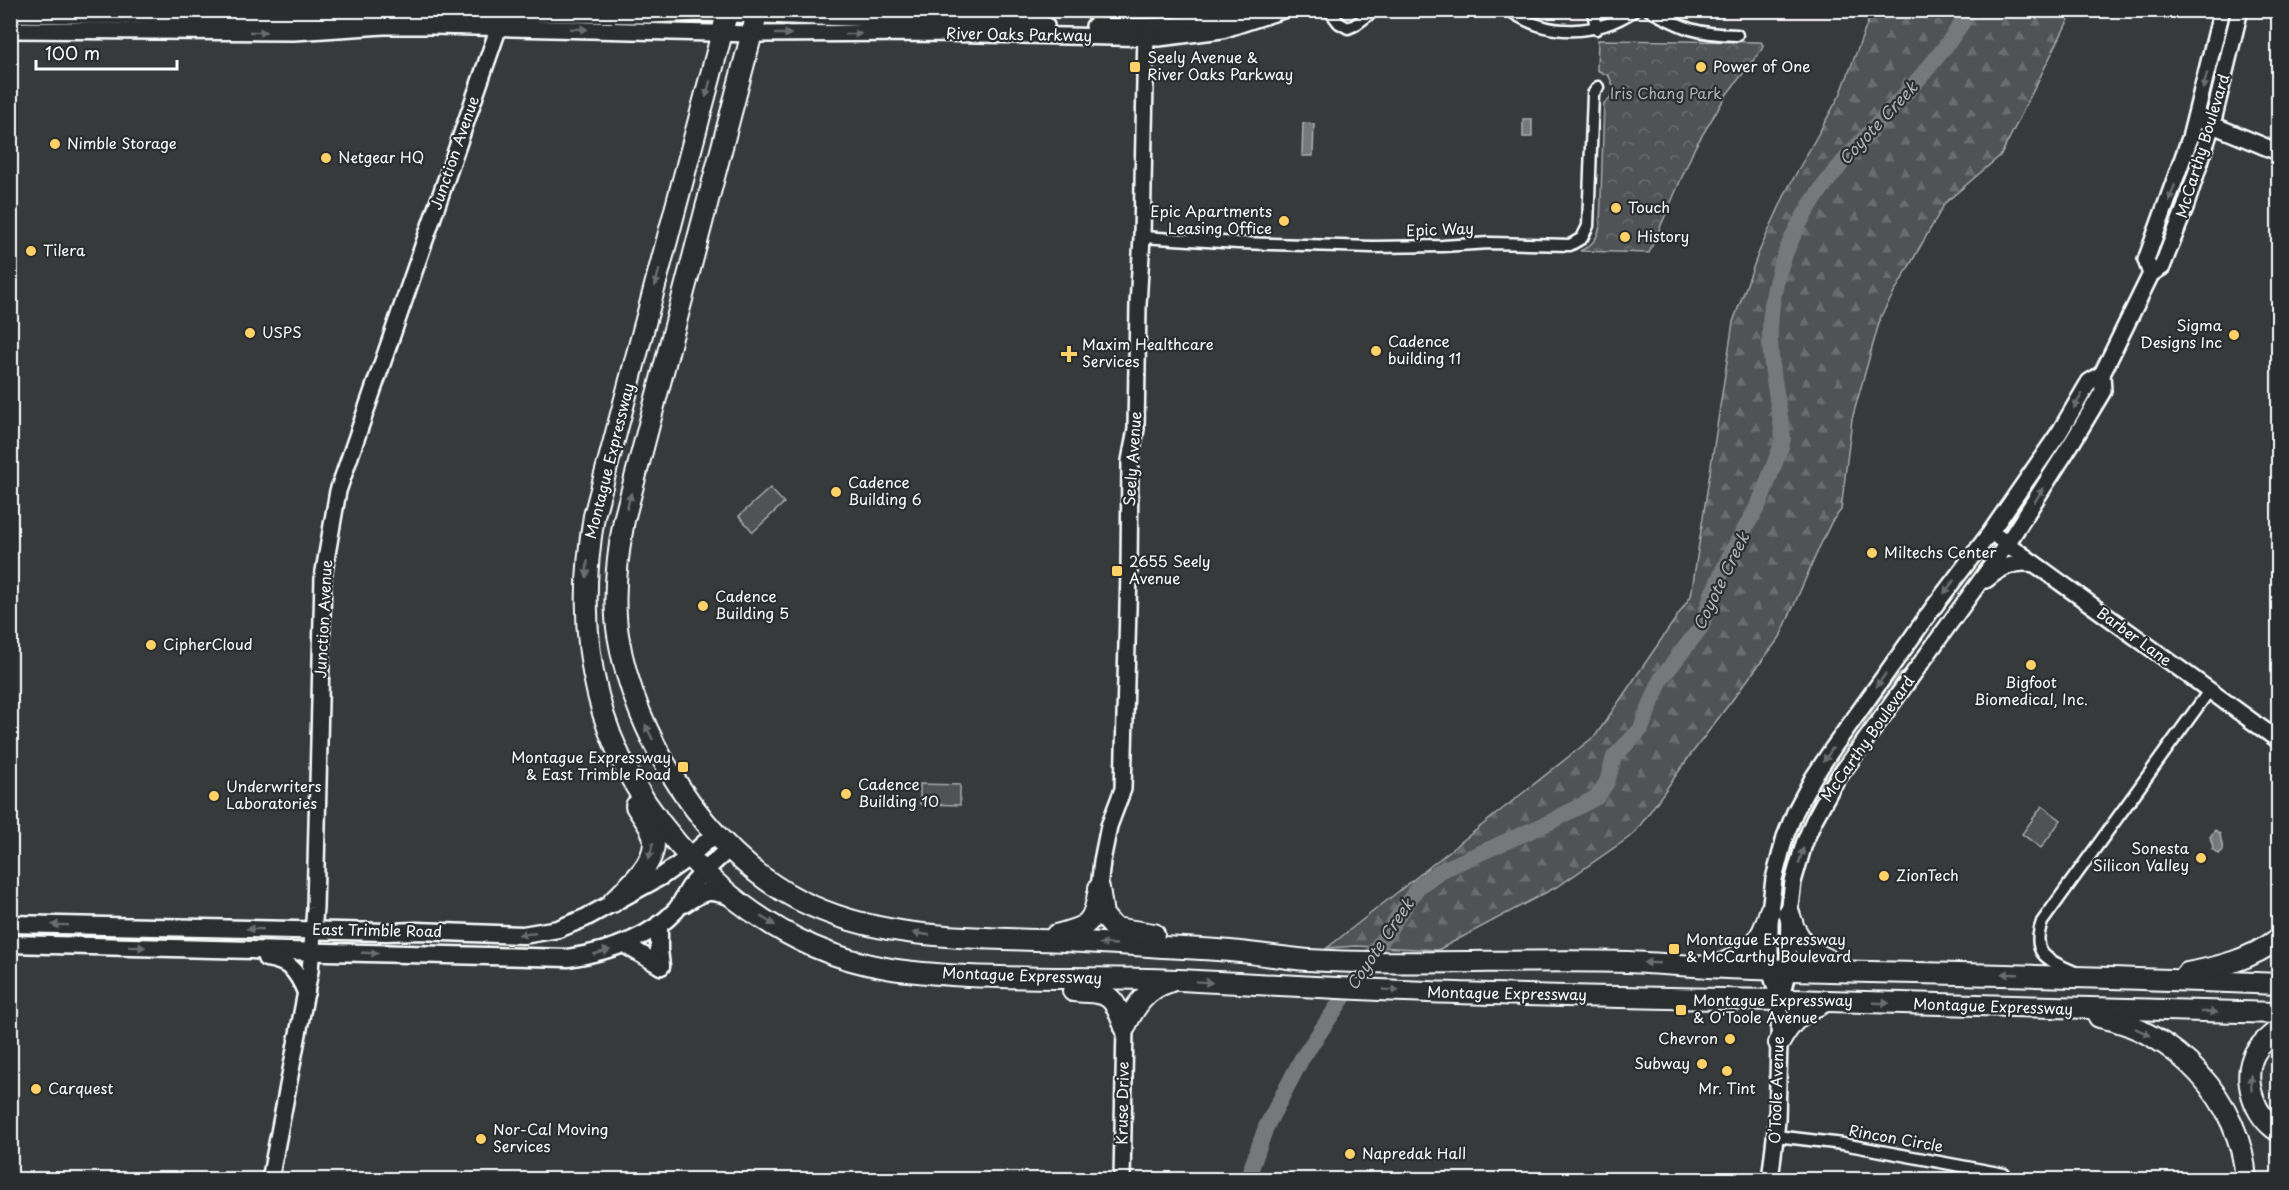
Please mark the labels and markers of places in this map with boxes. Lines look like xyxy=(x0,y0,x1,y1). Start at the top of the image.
place label: Seely Avenue & River Oaks Parkway xyxy=(1147,45,1293,85)
place label: Power of One xyxy=(1713,54,1811,77)
marker: Seely Avenue & River Oaks Parkway xyxy=(1128,60,1142,74)
marker: Power of One xyxy=(1694,60,1708,74)
place label: Nimble Storage xyxy=(67,131,177,154)
marker: Nimble Storage xyxy=(48,137,62,151)
place label: Netgear HQ xyxy=(338,145,424,168)
marker: Netgear HQ xyxy=(319,151,333,165)
place label: Touch xyxy=(1628,195,1670,218)
place label: Epic Apartments Leasing Office xyxy=(1150,199,1272,239)
marker: Touch xyxy=(1609,201,1623,215)
marker: Epic Apartments Leasing Office xyxy=(1277,214,1291,228)
place label: History xyxy=(1637,224,1689,247)
marker: History xyxy=(1618,230,1632,244)
place label: Tilera xyxy=(43,238,86,261)
marker: Tilera xyxy=(24,244,38,258)
place label: Sigma Designs Inc xyxy=(2140,313,2223,353)
place label: USPS xyxy=(262,320,302,343)
marker: USPS xyxy=(243,326,257,340)
marker: Sigma Designs Inc xyxy=(2227,328,2241,342)
place label: Cadence building 11 xyxy=(1388,329,1461,369)
place label: Maxim Healthcare Services xyxy=(1082,332,1214,372)
marker: Cadence building 11 xyxy=(1369,344,1383,358)
marker: Maxim Healthcare Services xyxy=(1060,345,1078,363)
place label: Cadence Building 6 xyxy=(848,470,922,510)
marker: Cadence Building 6 xyxy=(829,485,843,499)
place label: Miltechs Center xyxy=(1884,540,1996,563)
marker: Miltechs Center xyxy=(1865,546,1879,560)
place label: 2655 Seely Avenue xyxy=(1129,549,1211,589)
marker: 2655 Seely Avenue xyxy=(1110,564,1124,578)
place label: Cadence Building 5 xyxy=(715,584,789,624)
marker: Cadence Building 5 xyxy=(696,599,710,613)
place label: CipherCloud xyxy=(163,632,253,655)
marker: CipherCloud xyxy=(144,638,158,652)
marker: Bigfoot Biomedical, Inc. xyxy=(2024,658,2038,672)
place label: Bigfoot Biomedical, Inc. xyxy=(1974,670,2088,710)
place label: Montague Expressway & East Trimble Road xyxy=(511,745,671,785)
marker: Montague Expressway & East Trimble Road xyxy=(676,760,690,774)
place label: Cadence Building 10 xyxy=(858,772,939,812)
place label: Underwriters Laboratories xyxy=(226,774,322,814)
marker: Cadence Building 10 xyxy=(839,787,853,801)
marker: Underwriters Laboratories xyxy=(207,789,221,803)
place label: Sonesta Silicon Valley xyxy=(2093,836,2190,876)
marker: Sonesta Silicon Valley xyxy=(2194,851,2208,865)
place label: ZionTech xyxy=(1896,863,1959,886)
marker: ZionTech xyxy=(1877,869,1891,883)
place label: Montague Expressway & McCarthy Boulevard xyxy=(1686,927,1851,967)
marker: Montague Expressway & McCarthy Boulevard xyxy=(1667,942,1681,956)
place label: Montague Expressway & O'Toole Avenue xyxy=(1693,988,1853,1028)
marker: Montague Expressway & O'Toole Avenue xyxy=(1674,1003,1688,1017)
place label: Chevron xyxy=(1658,1026,1718,1049)
marker: Chevron xyxy=(1723,1032,1737,1046)
place label: Subway xyxy=(1634,1051,1690,1074)
marker: Subway xyxy=(1695,1057,1709,1071)
marker: Mr. Tint xyxy=(1720,1064,1734,1078)
place label: Carquest xyxy=(48,1076,113,1099)
place label: Mr. Tint xyxy=(1698,1076,1756,1099)
marker: Carquest xyxy=(29,1082,43,1096)
place label: Nor-Cal Moving Services xyxy=(493,1117,608,1157)
marker: Nor-Cal Moving Services xyxy=(474,1132,488,1146)
place label: Napredak Hall xyxy=(1362,1141,1466,1164)
marker: Napredak Hall xyxy=(1343,1147,1357,1161)

